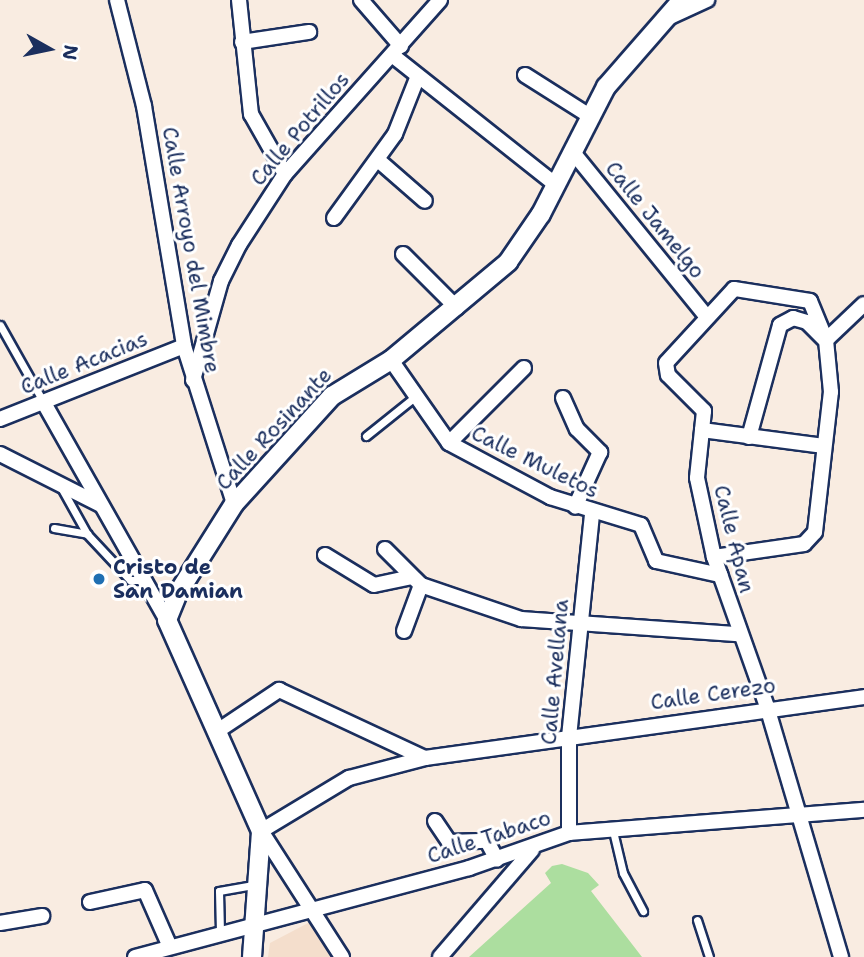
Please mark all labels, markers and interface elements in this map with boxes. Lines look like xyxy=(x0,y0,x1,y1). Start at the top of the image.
north arrow xyxy=(14,14,84,84)
text: N xyxy=(57,43,84,62)
street label: Calle Potrillos xyxy=(245,67,355,191)
street label: Calle Arroyo del Mimbre xyxy=(157,125,225,375)
street label: Calle Jamelgo xyxy=(600,156,710,284)
street label: Calle Acacias xyxy=(17,326,151,400)
street label: Calle Rosinante xyxy=(211,363,337,495)
street label: Calle Muletos xyxy=(467,420,603,504)
street label: Calle Apan xyxy=(708,483,760,595)
place label: Cristo de San Damian xyxy=(113,554,243,604)
marker: Cristo de San Damian xyxy=(91,571,107,587)
street label: Calle Avellana xyxy=(536,598,574,746)
street label: Calle Cerezo xyxy=(649,673,777,715)
street label: Calle Tabaco xyxy=(424,805,554,869)

